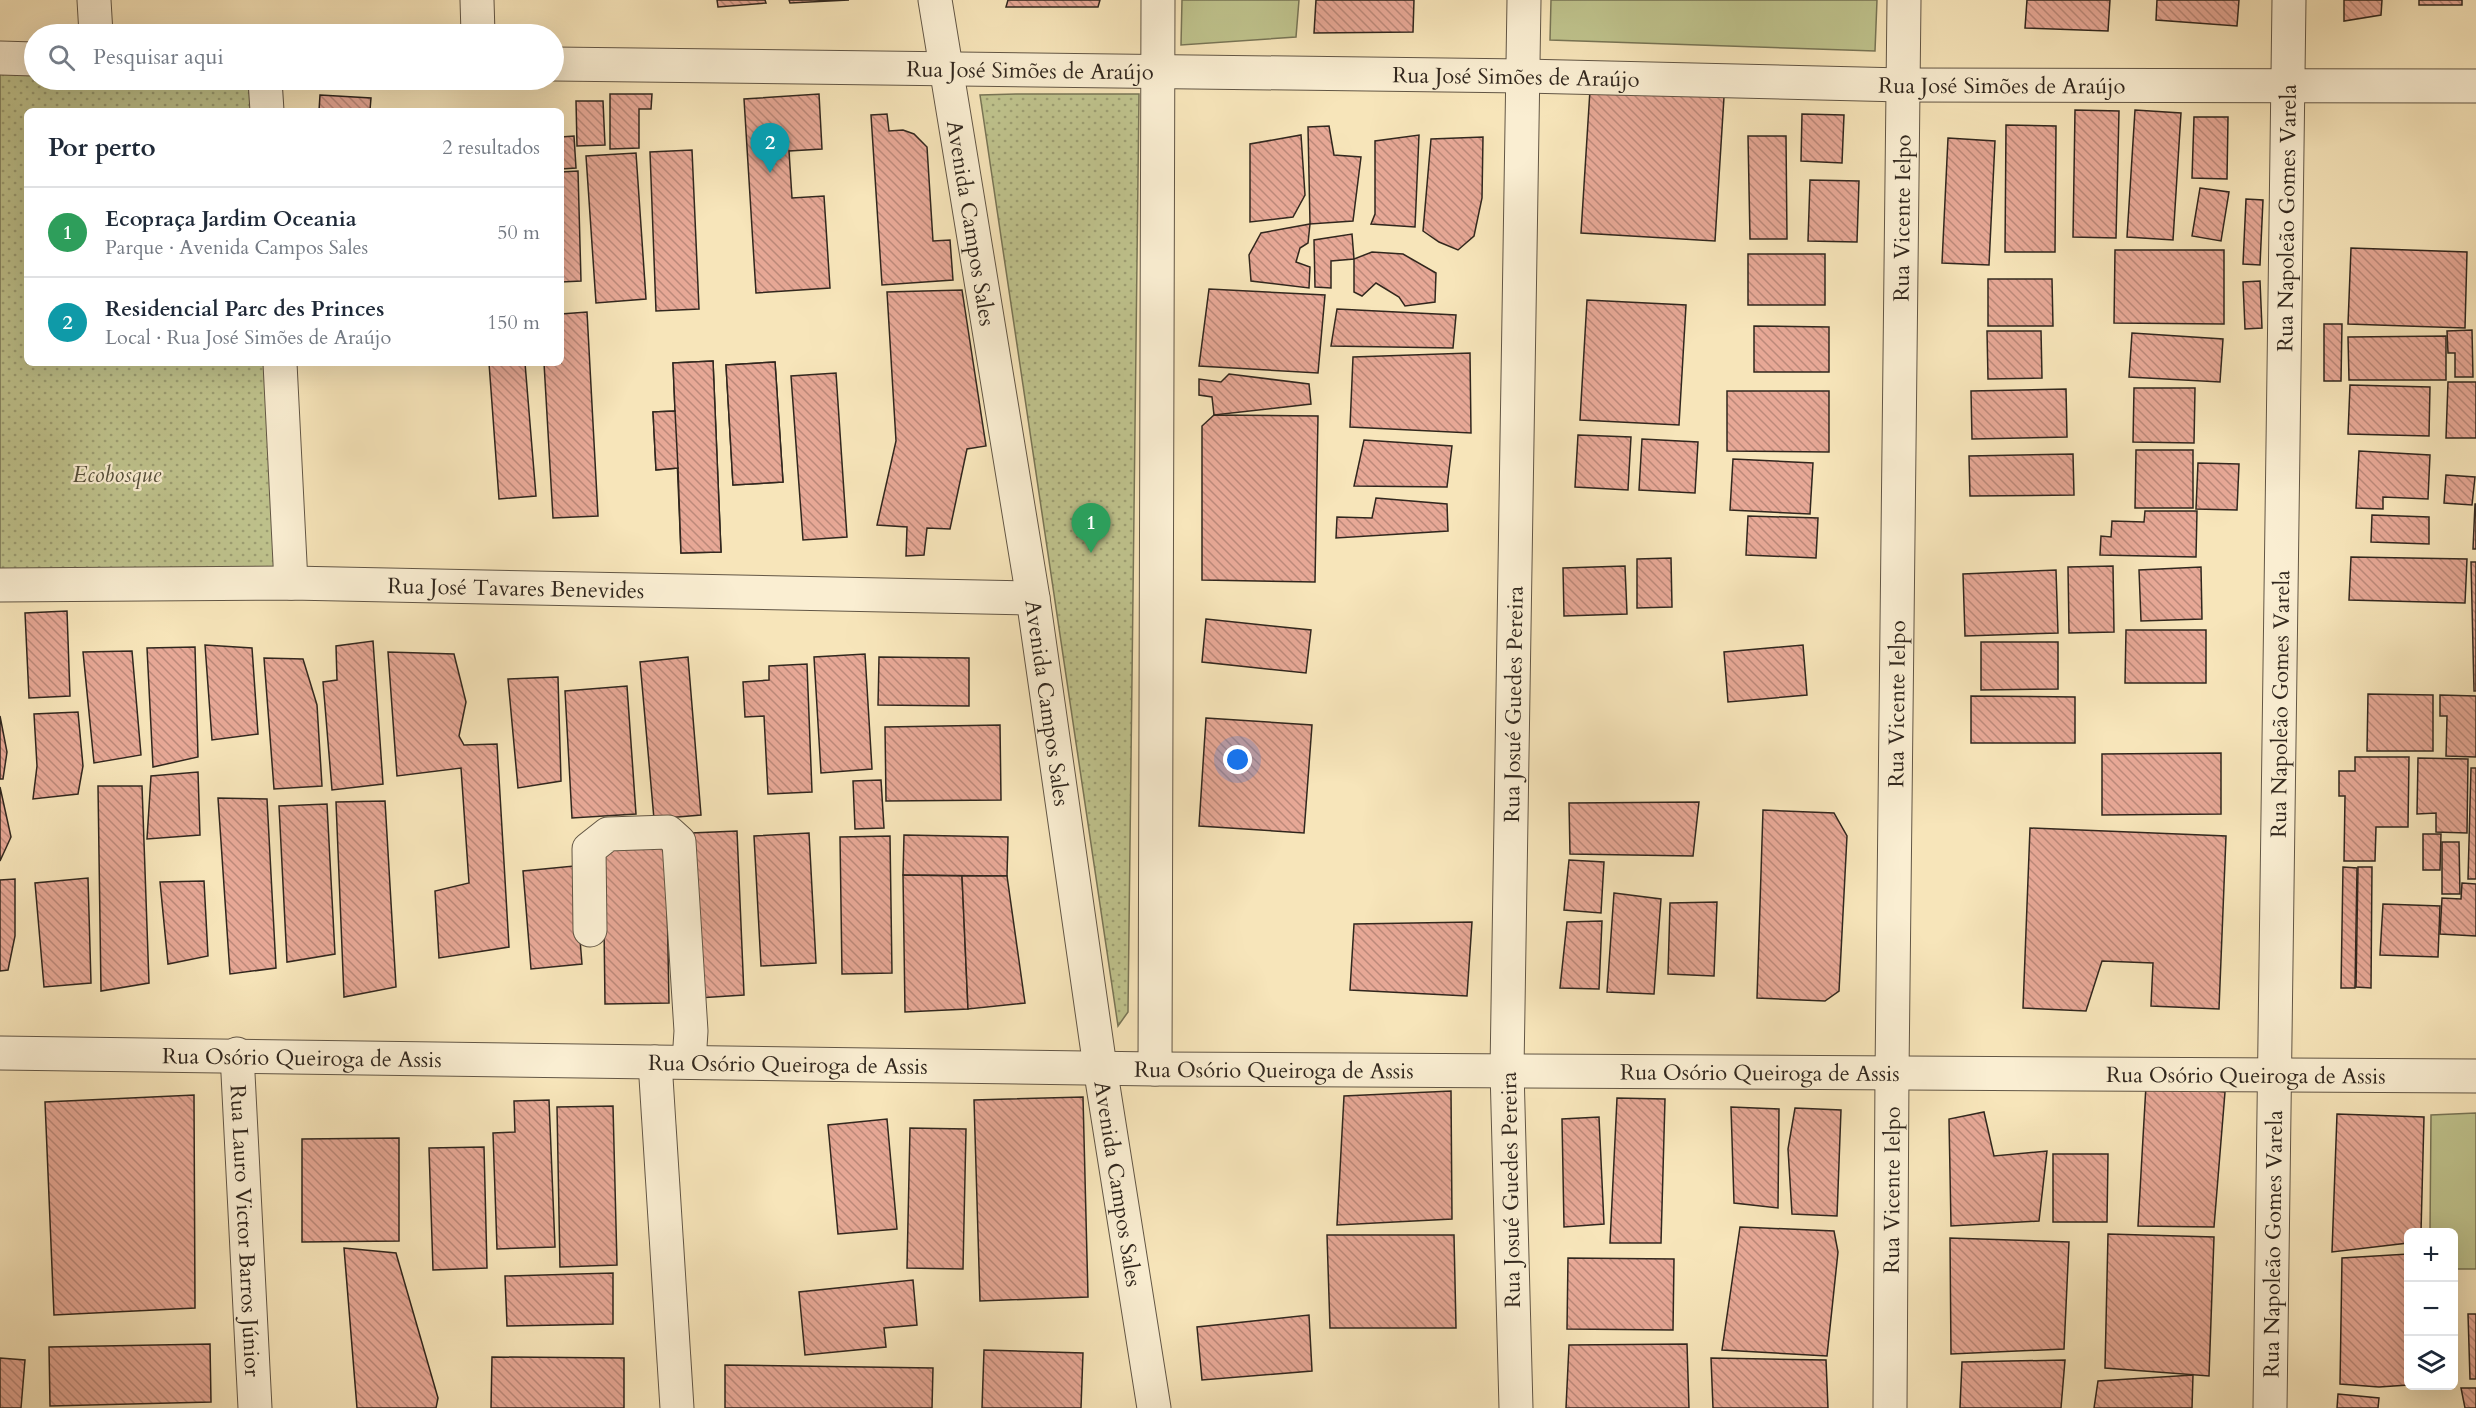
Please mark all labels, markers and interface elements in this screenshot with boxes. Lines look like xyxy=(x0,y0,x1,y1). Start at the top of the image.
search box xyxy=(24,24,564,90)
icon: search xyxy=(45,41,78,74)
text: Pesquisar aqui xyxy=(93,42,224,72)
street label: Rua José Simões de Araújo xyxy=(906,54,1154,87)
street label: Rua José Simões de Araújo xyxy=(1392,60,1640,95)
street label: Rua José Simões de Araújo xyxy=(1878,70,2126,101)
street label: Rua Napoleão Gomes Varela xyxy=(2270,84,2304,352)
street label: Avenida Campos Sales xyxy=(939,118,1002,328)
pin: 2 xyxy=(750,124,790,173)
text: Por perto xyxy=(48,130,156,165)
text: 2 resultados xyxy=(442,134,540,161)
street label: Rua Vicente Ielpo xyxy=(1887,134,1918,302)
text: Ecopraça Jardim Oceania xyxy=(105,204,357,234)
text: 1 xyxy=(62,219,73,246)
text: 50 m xyxy=(497,219,540,246)
text: Parque · Avenida Campos Sales xyxy=(105,234,368,261)
text: Residencial Parc des Princes xyxy=(105,294,384,324)
text: 2 xyxy=(62,309,73,336)
text: 150 m xyxy=(487,309,540,336)
text: Local · Rua José Simões de Araújo xyxy=(105,324,391,351)
park label: Ecobosque xyxy=(73,460,162,490)
pin: 1 xyxy=(1072,504,1110,553)
street label: Rua Napoleão Gomes Varela xyxy=(2264,570,2297,838)
street label: Rua José Tavares Benevides xyxy=(387,571,645,606)
street label: Rua Josué Guedes Pereira xyxy=(1497,585,1531,823)
street label: Avenida Campos Sales xyxy=(1017,598,1077,808)
street label: Rua Vicente Ielpo xyxy=(1881,620,1913,788)
your location xyxy=(1223,745,1252,774)
street label: Rua Osório Queiroga de Assis xyxy=(162,1041,442,1075)
street label: Rua Osório Queiroga de Assis xyxy=(648,1048,928,1082)
street label: Rua Osório Queiroga de Assis xyxy=(1134,1055,1414,1086)
street label: Rua Osório Queiroga de Assis xyxy=(1620,1057,1900,1089)
street label: Rua Osório Queiroga de Assis xyxy=(2106,1060,2386,1092)
street label: Rua Josué Guedes Pereira xyxy=(1494,1071,1528,1309)
street label: Avenida Campos Sales xyxy=(1086,1079,1149,1289)
street label: Rua Lauro Victor Barros Júnior xyxy=(223,1084,267,1379)
street label: Rua Vicente Ielpo xyxy=(1877,1106,1908,1274)
street label: Rua Napoleão Gomes Varela xyxy=(2256,1109,2290,1378)
map controls xyxy=(2404,1228,2458,1390)
button: + xyxy=(2404,1228,2458,1282)
button: − xyxy=(2404,1282,2458,1336)
button: layers xyxy=(2404,1336,2458,1390)

